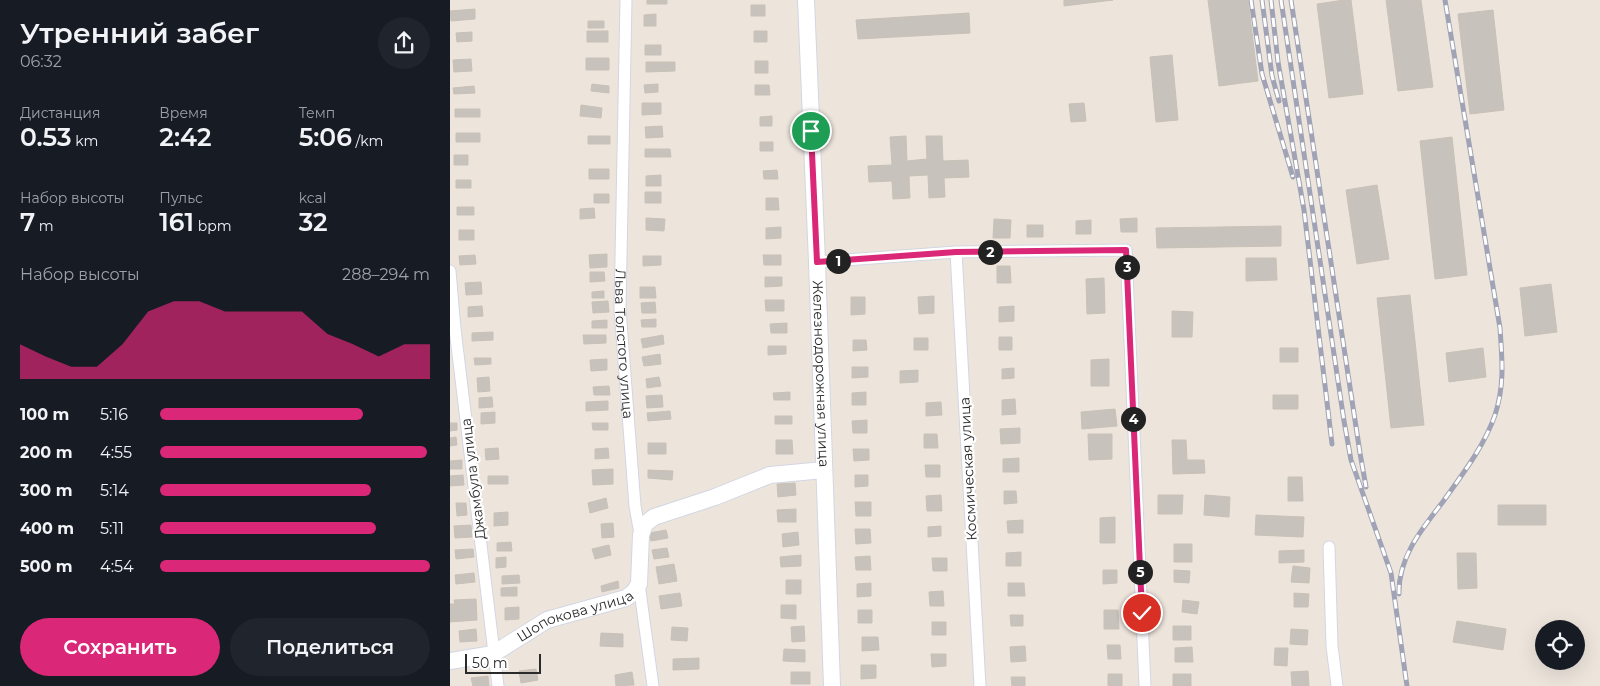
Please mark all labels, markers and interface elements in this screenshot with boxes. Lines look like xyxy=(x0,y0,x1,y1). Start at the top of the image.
text: Утренний забег xyxy=(20,16,259,50)
button: share xyxy=(378,17,430,69)
text: 06:32 xyxy=(20,52,62,71)
text: Дистанция xyxy=(20,104,100,122)
text: Время xyxy=(159,104,208,122)
text: Темп xyxy=(299,104,335,122)
pin xyxy=(790,110,832,152)
icon: arrive xyxy=(797,117,825,145)
text: 0.53 xyxy=(20,122,72,152)
text: 2:42 xyxy=(159,122,212,152)
text: 5:06 xyxy=(299,122,352,152)
text: km xyxy=(72,132,98,150)
text: /km xyxy=(352,132,383,150)
text: Набор высоты xyxy=(20,189,125,207)
text: Пульс xyxy=(159,189,203,207)
text: kcal xyxy=(299,189,327,207)
text: 7 xyxy=(20,207,35,237)
text: 161 xyxy=(159,207,194,237)
text: 32 xyxy=(299,207,328,237)
text: m xyxy=(35,217,54,235)
text: bpm xyxy=(194,217,232,235)
pin: 2 xyxy=(978,240,1002,264)
text: 2 xyxy=(986,243,995,261)
pin: 1 xyxy=(826,248,850,274)
text: 1 xyxy=(836,252,841,270)
pin: 3 xyxy=(1114,254,1140,280)
text: 3 xyxy=(1123,258,1132,276)
text: Набор высоты xyxy=(20,265,140,284)
text: 288–294 m xyxy=(342,265,430,284)
street label: Льва Толстого улица xyxy=(611,269,637,419)
street label: Железнодорожная улица xyxy=(809,280,833,467)
street label: Космическая улица xyxy=(955,397,981,541)
text: 100 m xyxy=(20,405,69,424)
text: 5:16 xyxy=(100,405,128,424)
pin: 4 xyxy=(1120,406,1146,432)
text: 4 xyxy=(1129,410,1138,428)
street label: Джамбула улица xyxy=(457,417,489,541)
text: 200 m xyxy=(20,443,72,462)
text: 4:55 xyxy=(100,443,132,462)
text: 300 m xyxy=(20,481,73,500)
text: 5:14 xyxy=(100,481,129,500)
text: 400 m xyxy=(20,519,74,538)
text: 5:11 xyxy=(100,519,124,538)
text: 500 m xyxy=(20,557,73,576)
text: 4:54 xyxy=(100,557,134,576)
pin: 5 xyxy=(1128,560,1152,584)
text: 5 xyxy=(1136,563,1145,581)
street label: Шопокова улица xyxy=(513,586,637,646)
pin xyxy=(1121,592,1163,634)
icon: check xyxy=(1128,599,1156,627)
button: Сохранить xyxy=(20,618,220,676)
button: Поделиться xyxy=(230,618,430,676)
map controls xyxy=(1535,620,1585,670)
button: locate xyxy=(1535,620,1585,670)
scale bar xyxy=(465,651,541,674)
text: 50 m xyxy=(472,654,508,672)

